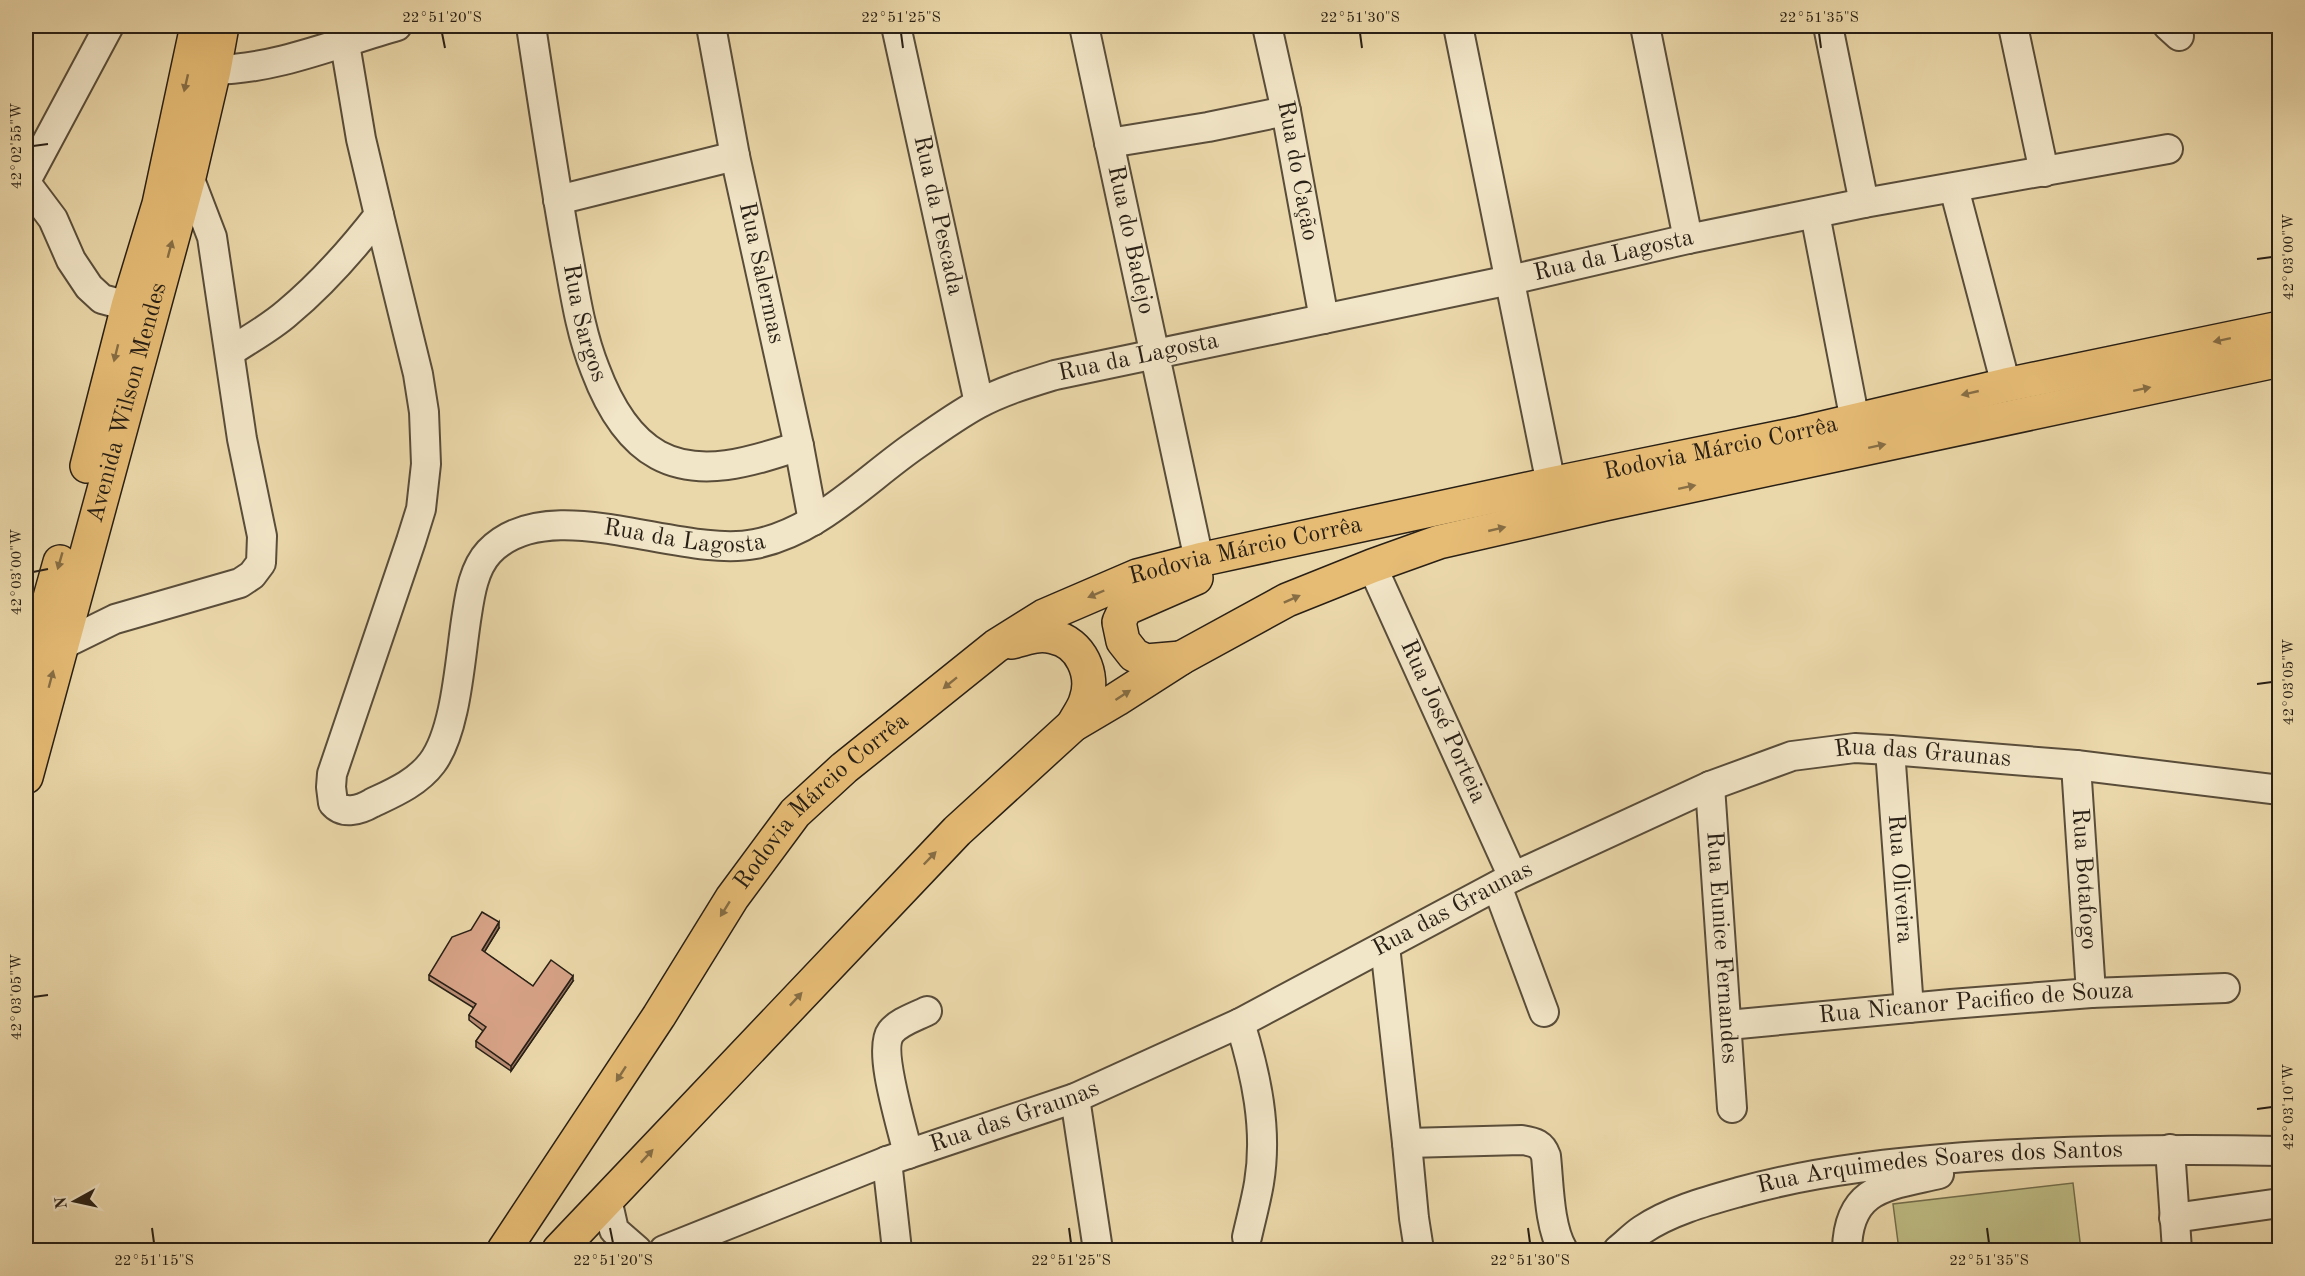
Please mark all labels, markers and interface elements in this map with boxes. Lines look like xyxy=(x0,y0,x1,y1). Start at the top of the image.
text: 22°51'20"S xyxy=(402,11,482,26)
text: 22°51'25"S xyxy=(861,11,941,26)
text: 22°51'30"S xyxy=(1320,11,1400,26)
text: 22°51'35"S xyxy=(1779,11,1859,26)
one-way arrow xyxy=(180,74,190,92)
street label: Rua do Cação xyxy=(1272,99,1322,243)
text: 42°02'55"W xyxy=(10,103,25,189)
street label: Rua da Pescada xyxy=(908,133,967,298)
street label: Rua do Badejo xyxy=(1102,164,1158,317)
street label: Rua Salermas xyxy=(734,200,788,346)
text: 42°03'00"W xyxy=(2282,214,2297,300)
street label: Rua da Lagosta xyxy=(1531,226,1696,286)
one-way arrow xyxy=(166,239,175,257)
street label: Rua Sargos xyxy=(558,262,611,385)
street label: Avenida Wilson Mendes xyxy=(84,280,172,525)
street label: Rua da Lagosta xyxy=(1056,329,1221,386)
one-way arrow xyxy=(2213,335,2232,345)
one-way arrow xyxy=(111,344,121,362)
one-way arrow xyxy=(2133,384,2151,394)
one-way arrow xyxy=(1961,389,1979,399)
street label: Rodovia Márcio Corrêa xyxy=(1602,413,1840,485)
one-way arrow xyxy=(1868,440,1887,450)
one-way arrow xyxy=(1678,481,1696,491)
street label: Rodovia Márcio Corrêa xyxy=(1127,513,1365,590)
street label: Rua da Lagosta xyxy=(602,516,768,558)
one-way arrow xyxy=(1487,524,1506,534)
text: 42°03'00"W xyxy=(10,529,25,615)
one-way arrow xyxy=(55,553,64,571)
one-way arrow xyxy=(1087,589,1104,598)
one-way arrow xyxy=(1284,594,1301,603)
street label: Rua José Porteia xyxy=(1395,636,1490,807)
text: 42°03'05"W xyxy=(2282,639,2297,725)
one-way arrow xyxy=(46,670,56,689)
one-way arrow xyxy=(942,677,958,690)
one-way arrow xyxy=(1115,690,1131,701)
street label: Rodovia Márcio Corrêa xyxy=(730,709,914,894)
street label: Rua das Graunas xyxy=(1833,736,2012,772)
street label: Rua Botafogo xyxy=(2067,807,2100,950)
street label: Rua Oliveira xyxy=(1883,813,1916,944)
street label: Rua Eunice Fernandes xyxy=(1701,831,1741,1065)
one-way arrow xyxy=(923,852,937,866)
street label: Rua das Graunas xyxy=(1369,858,1537,962)
one-way arrow xyxy=(720,901,731,917)
text: 42°03'05"W xyxy=(10,954,25,1040)
street label: Rua Nicanor Pacifico de Souza xyxy=(1818,979,2134,1028)
one-way arrow xyxy=(788,992,802,1006)
text: 42°03'10"W xyxy=(2282,1064,2297,1150)
one-way arrow xyxy=(615,1065,627,1081)
street label: Rua das Graunas xyxy=(927,1077,1103,1158)
street label: Rua Arquimedes Soares dos Santos xyxy=(1755,1139,2123,1199)
one-way arrow xyxy=(640,1149,654,1164)
north arrow xyxy=(45,1171,105,1231)
text: N xyxy=(53,1195,71,1210)
text: 22°51'15"S xyxy=(114,1254,194,1269)
text: 22°51'20"S xyxy=(573,1254,653,1269)
text: 22°51'25"S xyxy=(1031,1254,1111,1269)
text: 22°51'30"S xyxy=(1490,1254,1570,1269)
text: 22°51'35"S xyxy=(1949,1254,2029,1269)

